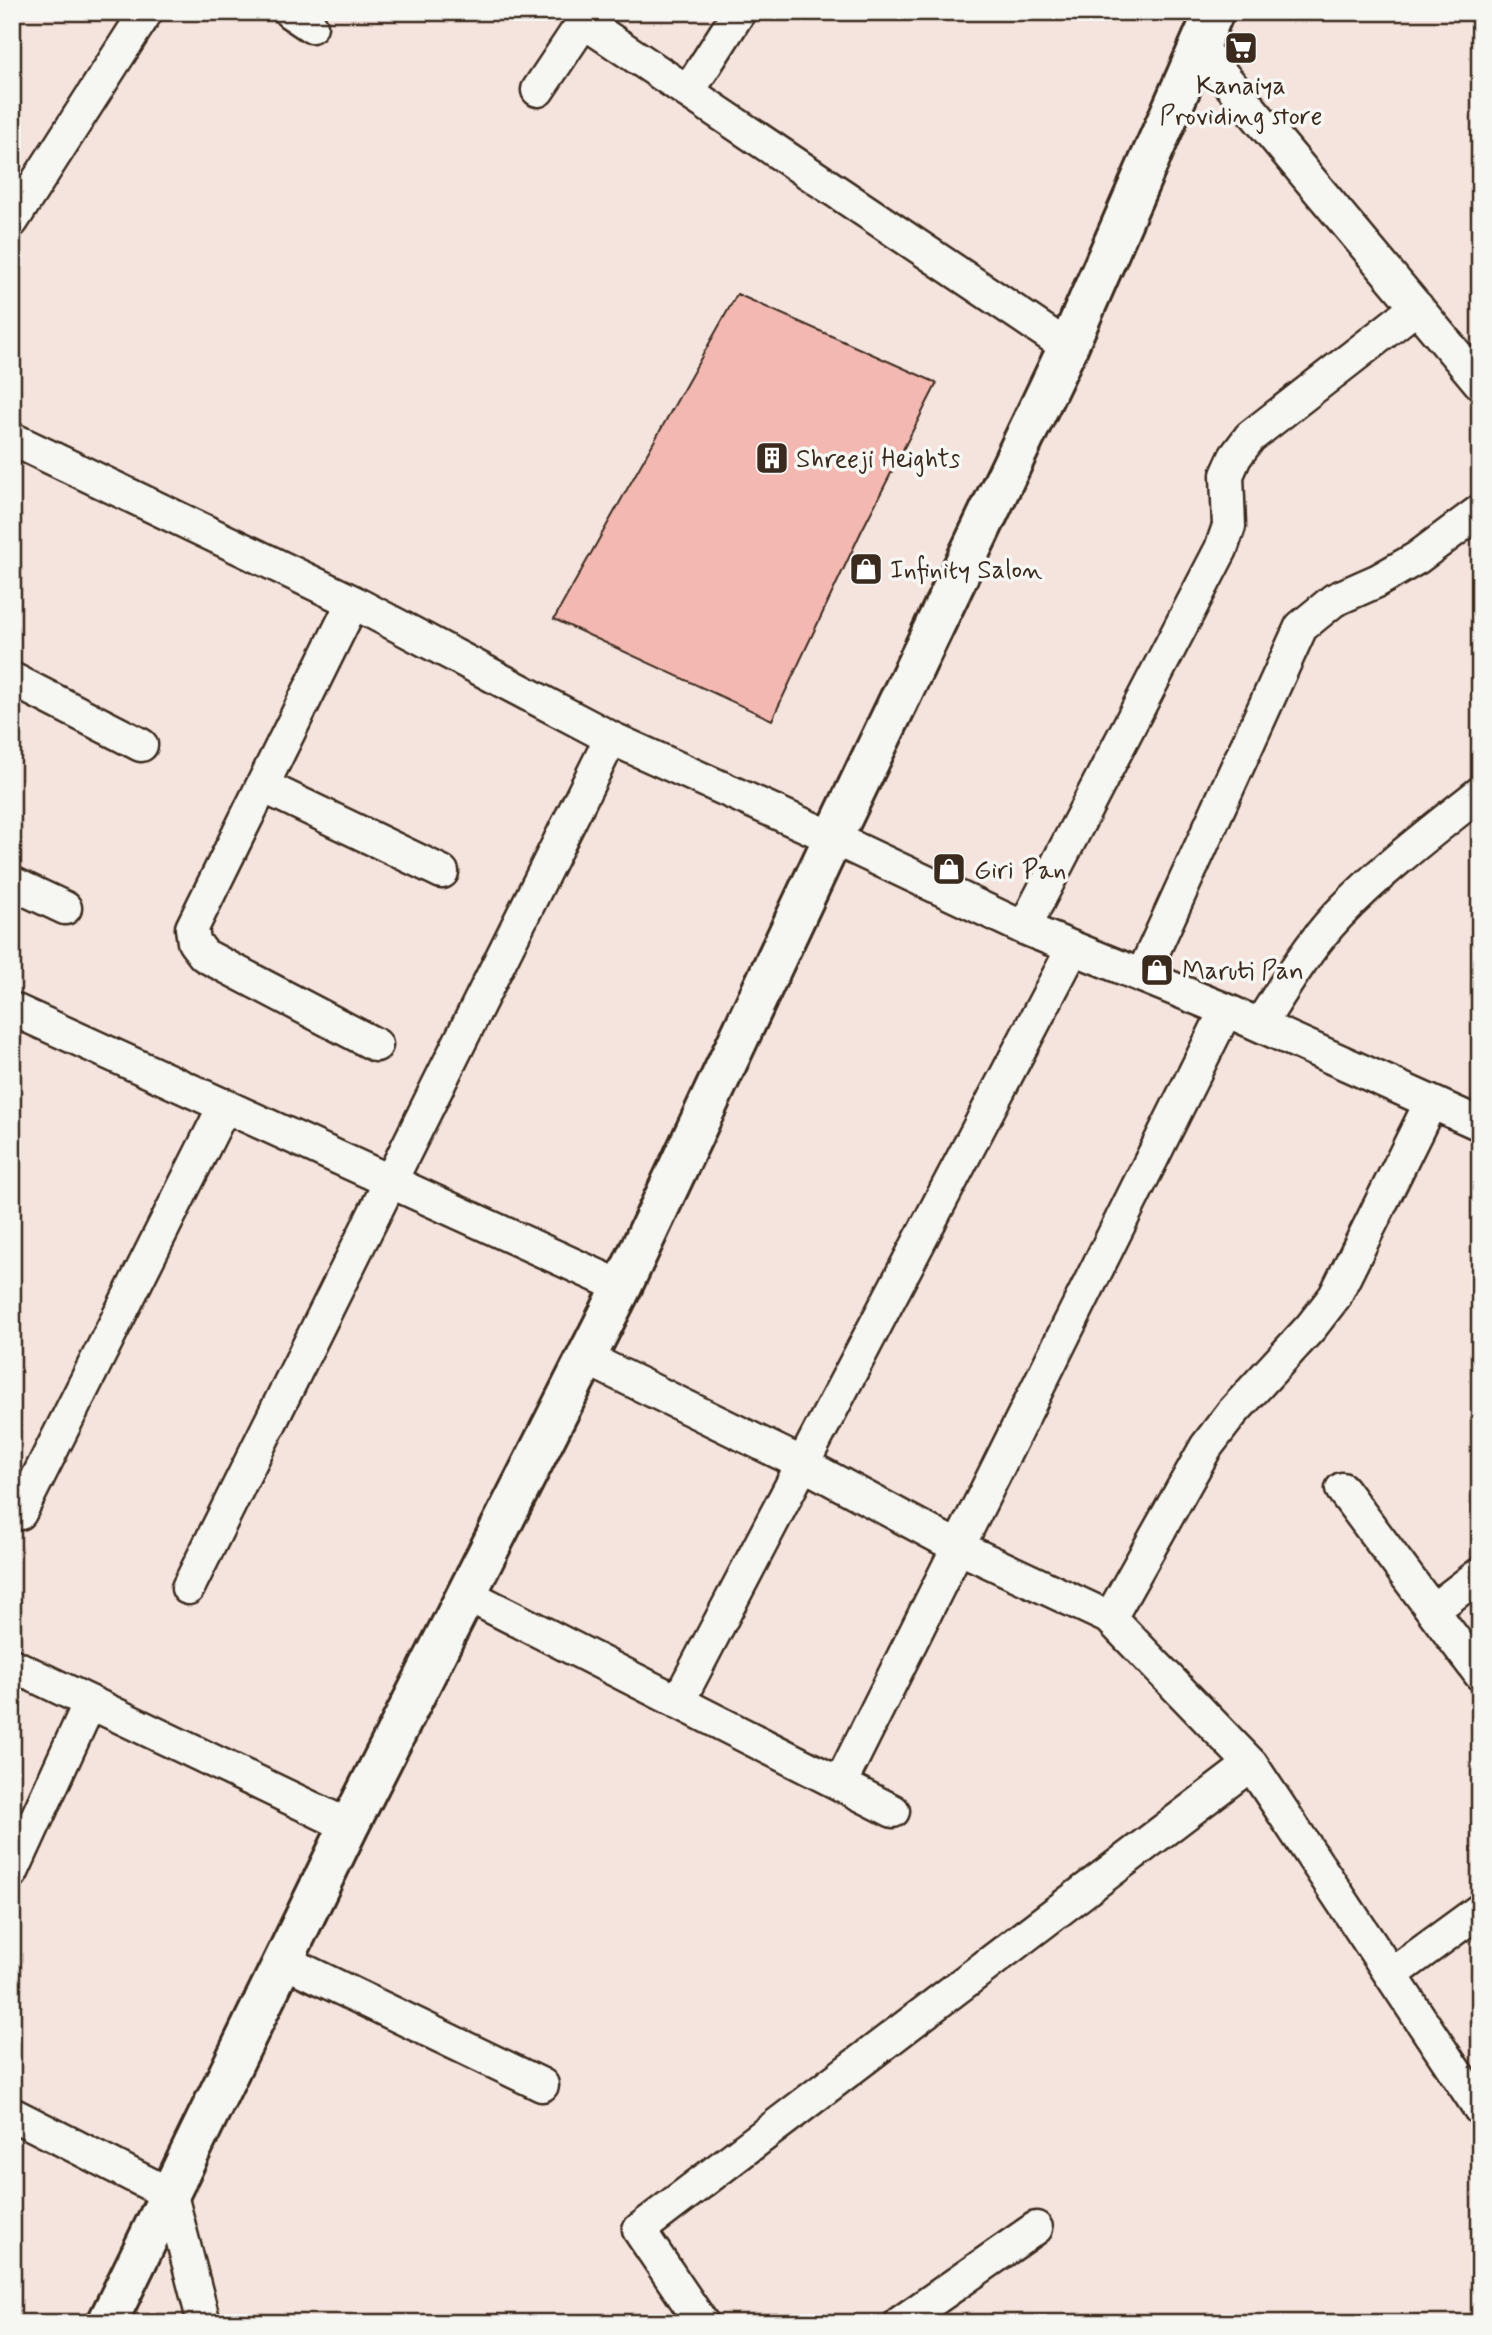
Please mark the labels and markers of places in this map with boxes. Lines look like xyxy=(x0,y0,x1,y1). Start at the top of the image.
supermarket icon: Kanaiya Providing store xyxy=(1222,29,1260,67)
place label: Kanaiya Providing store xyxy=(1159,70,1323,134)
building icon: Shreeji Heights xyxy=(753,439,791,477)
place label: Shreeji Heights xyxy=(796,443,960,477)
shop icon: Infinity Salon xyxy=(847,550,885,588)
place label: Infinity Salon xyxy=(890,554,1042,588)
shop icon: Giri Pan xyxy=(930,850,968,888)
place label: Giri Pan xyxy=(974,854,1066,888)
shop icon: Maruti Pan xyxy=(1138,951,1176,989)
place label: Maruti Pan xyxy=(1182,955,1304,989)

